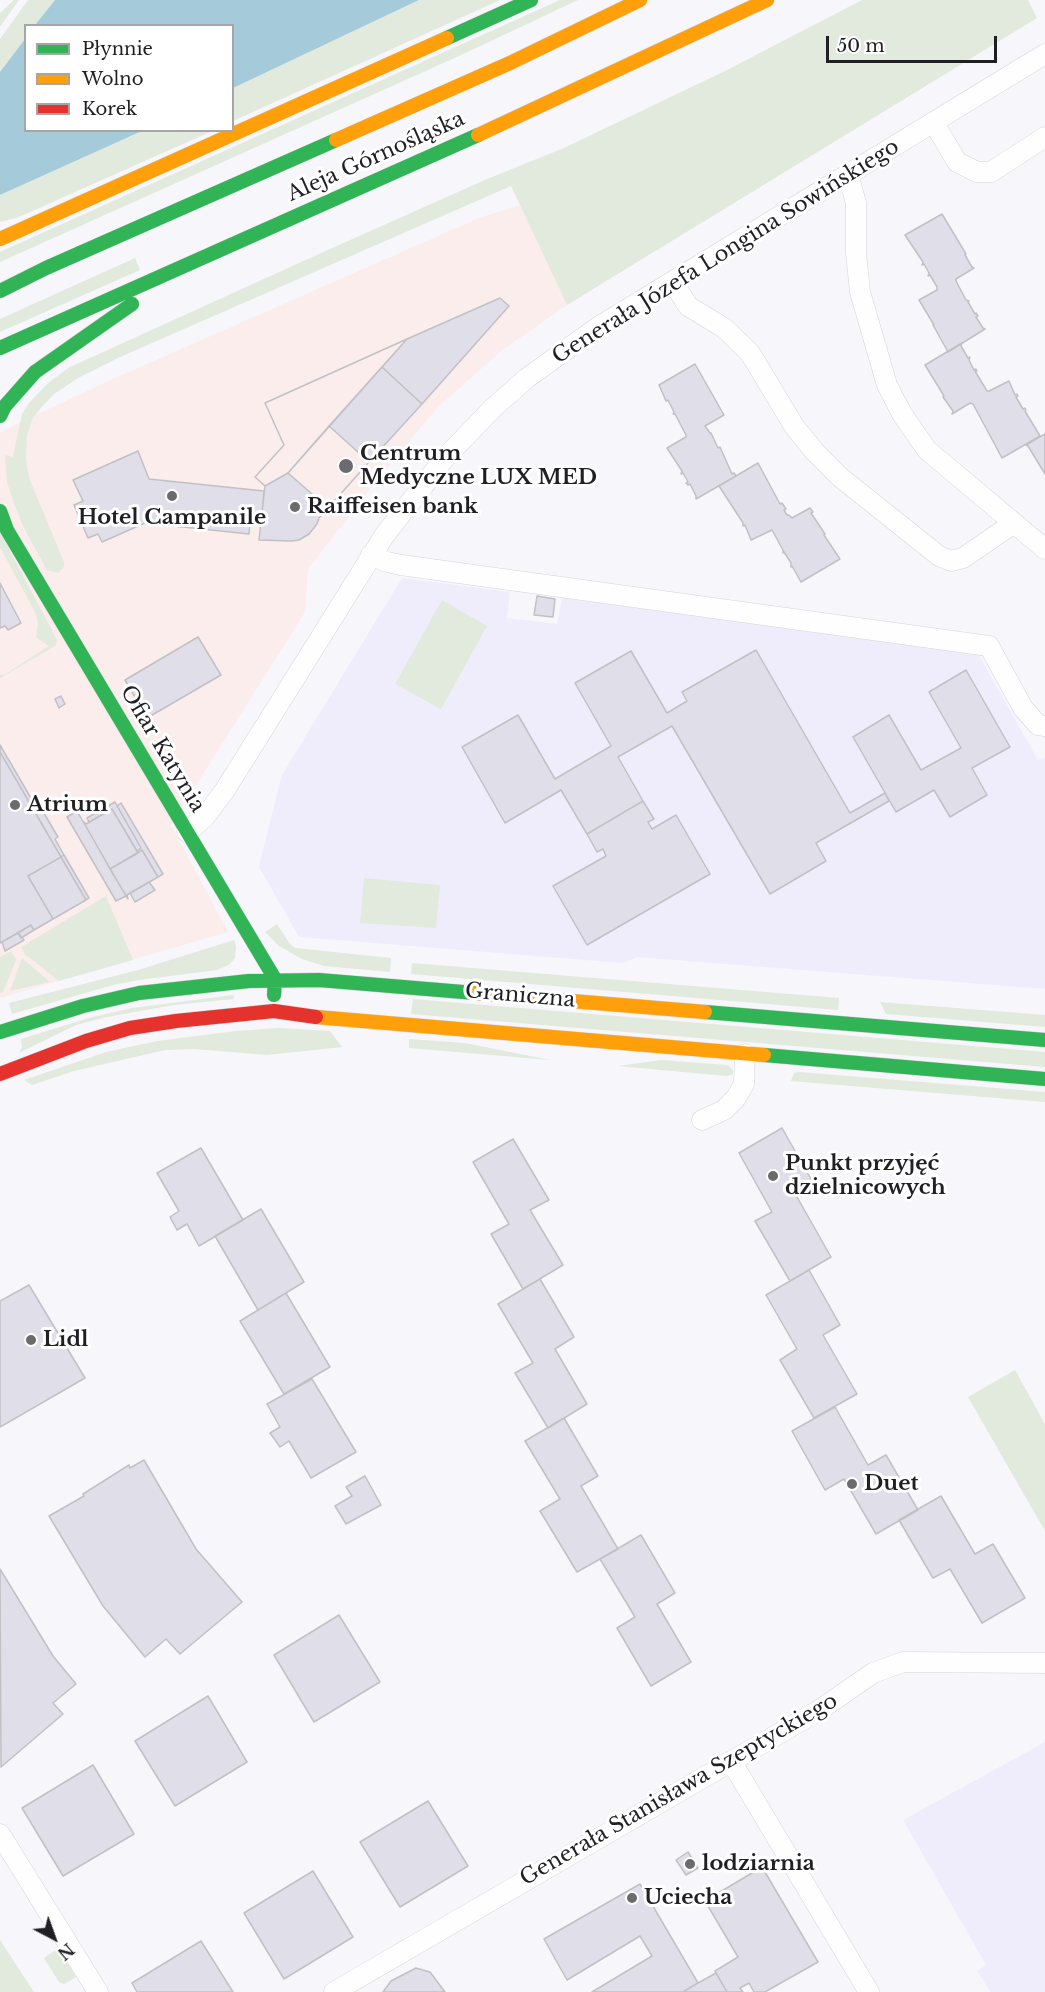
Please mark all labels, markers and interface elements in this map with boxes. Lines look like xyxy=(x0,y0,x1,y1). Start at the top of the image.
legend xyxy=(24,24,234,132)
scale bar xyxy=(829,24,1000,62)
text: 50 m xyxy=(837,35,885,57)
text: Płynnie xyxy=(82,38,153,60)
text: Wolno xyxy=(82,68,144,90)
text: Korek xyxy=(82,98,137,120)
street label: Aleja Górnośląska xyxy=(283,107,469,207)
street label: Generała Józefa Longina Sowińskiego xyxy=(548,134,904,370)
place label: Centrum Medyczne LUX MED xyxy=(360,441,597,491)
marker: Centrum Medyczne LUX MED xyxy=(337,457,355,475)
marker: Hotel Campanile xyxy=(165,489,179,503)
place label: Raiffeisen bank xyxy=(307,494,478,520)
marker: Raiffeisen bank xyxy=(288,500,302,514)
place label: Hotel Campanile xyxy=(78,505,266,531)
street label: Ofiar Katynia xyxy=(114,681,210,817)
place label: Atrium xyxy=(27,792,108,818)
marker: Atrium xyxy=(8,798,22,812)
street label: Graniczna xyxy=(464,979,576,1013)
place label: Punkt przyjęć dzielnicowych xyxy=(785,1151,946,1201)
marker: Punkt przyjęć dzielnicowych xyxy=(766,1169,780,1183)
place label: Lidl xyxy=(43,1327,88,1353)
marker: Lidl xyxy=(24,1333,38,1347)
place label: Duet xyxy=(864,1471,918,1497)
marker: Duet xyxy=(845,1477,859,1491)
street label: Generała Stanisława Szeptyckiego xyxy=(516,1688,842,1892)
place label: lodziarnia xyxy=(702,1851,815,1877)
marker: lodziarnia xyxy=(683,1857,697,1871)
place label: Uciecha xyxy=(644,1885,732,1911)
marker: Uciecha xyxy=(625,1891,639,1905)
north arrow xyxy=(24,1908,84,1968)
text: N xyxy=(54,1939,78,1964)

